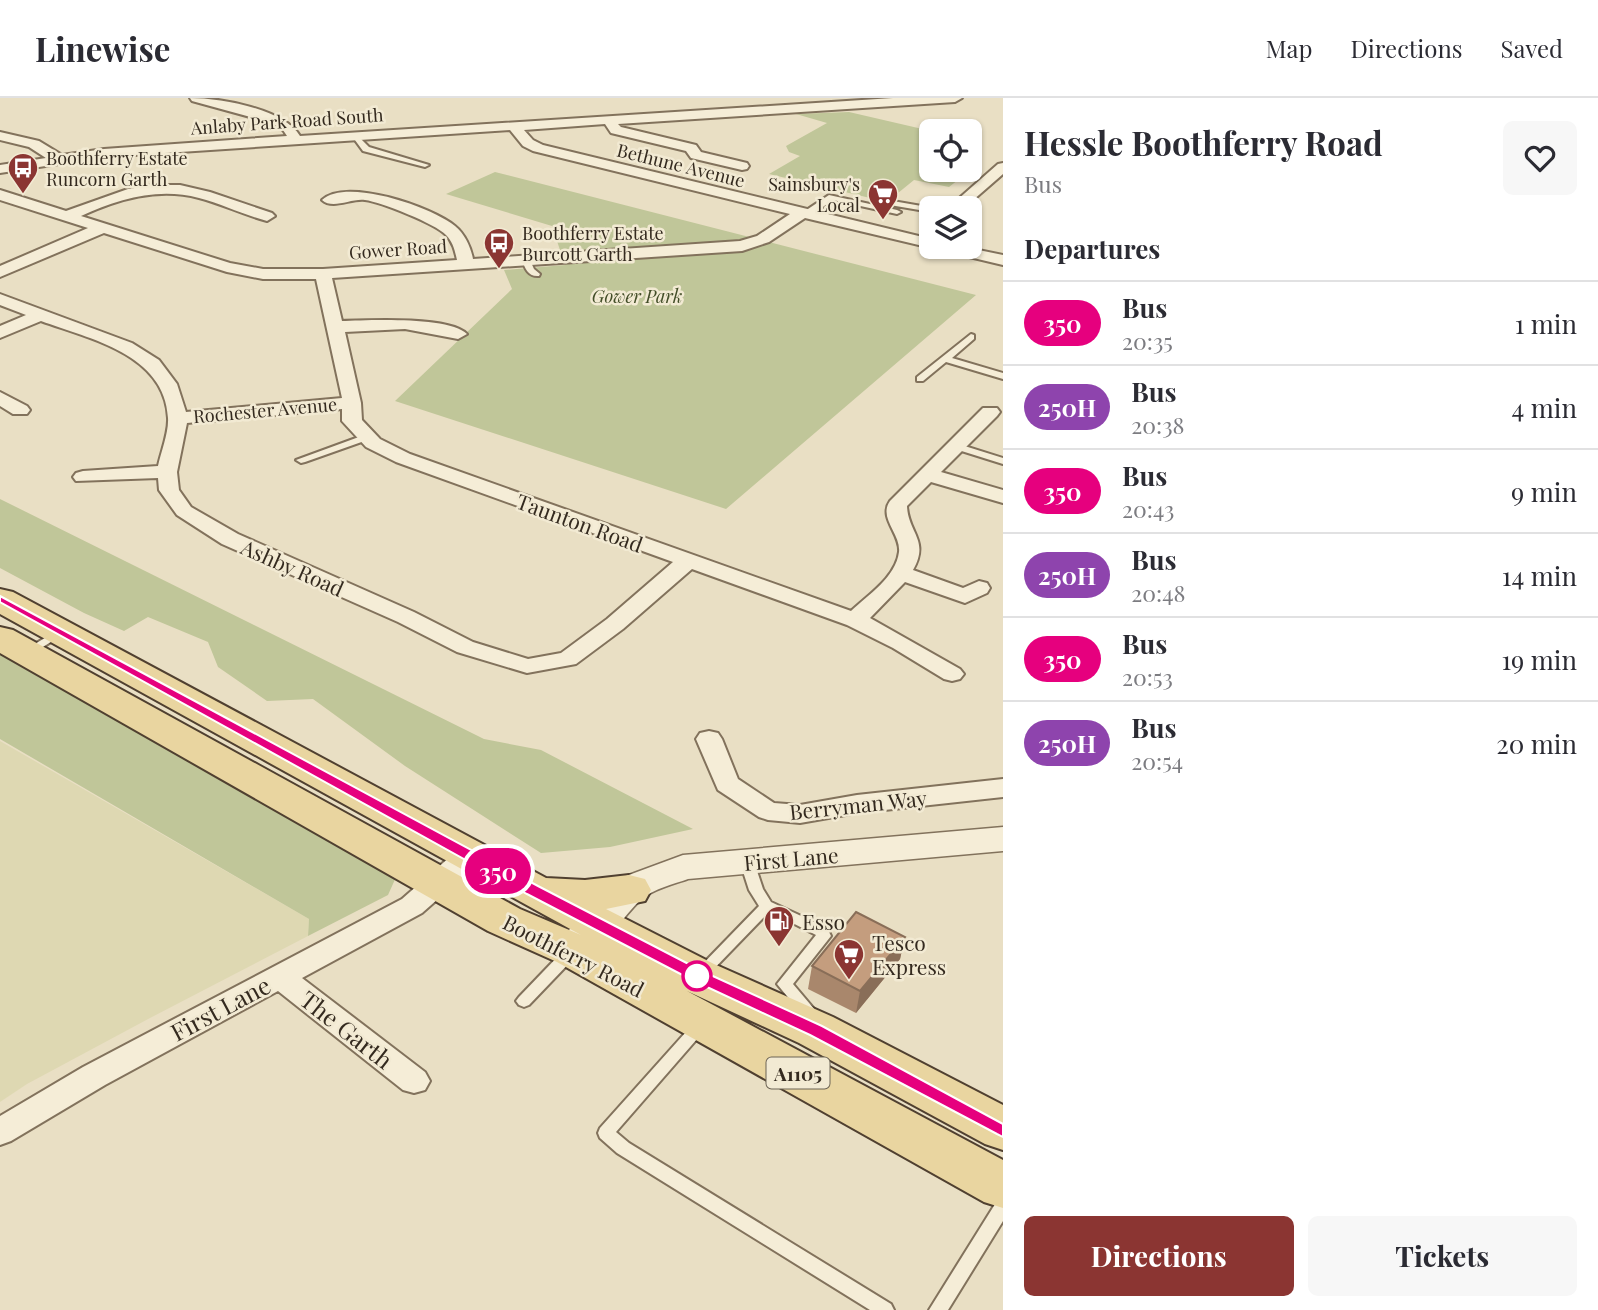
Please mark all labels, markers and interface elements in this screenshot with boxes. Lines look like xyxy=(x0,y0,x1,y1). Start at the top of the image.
text: Linewise xyxy=(35,26,170,70)
text: Map xyxy=(1266,32,1312,64)
text: Directions xyxy=(1350,32,1463,64)
text: Saved xyxy=(1501,32,1563,64)
street label: Anlaby Park Road South xyxy=(189,102,384,140)
map controls xyxy=(919,119,982,259)
button: locate xyxy=(919,119,982,182)
text: Hessle Boothferry Road xyxy=(1024,120,1383,164)
button: heart xyxy=(1503,121,1577,195)
street label: Bethune Avenue xyxy=(615,138,747,192)
place label: Boothferry Estate Runcorn Garth xyxy=(46,146,188,191)
bus stop icon: Boothferry Estate Runcorn Garth xyxy=(6,151,40,195)
text: Bus xyxy=(1024,168,1062,199)
place label: Sainsbury's Local xyxy=(768,172,860,217)
supermarket icon: Sainsbury's Local xyxy=(866,177,900,221)
button: layers xyxy=(919,196,982,259)
place label: Boothferry Estate Burcott Garth xyxy=(522,221,664,266)
bus stop icon: Boothferry Estate Burcott Garth xyxy=(482,226,516,270)
text: Departures xyxy=(1024,231,1160,266)
street label: Gower Road xyxy=(348,234,448,264)
park label: Gower Park xyxy=(592,284,682,308)
text: Bus xyxy=(1122,290,1167,325)
text: 1 min xyxy=(1515,306,1577,341)
text: 350 xyxy=(1043,307,1082,339)
text: 20:35 xyxy=(1122,325,1173,356)
text: Bus xyxy=(1131,374,1177,409)
text: 4 min xyxy=(1511,390,1577,425)
text: 250H xyxy=(1038,391,1096,423)
street label: Rochester Avenue xyxy=(192,392,338,428)
text: 20:38 xyxy=(1131,409,1185,440)
text: Bus xyxy=(1122,458,1167,493)
text: 9 min xyxy=(1511,474,1577,509)
text: 350 xyxy=(1043,475,1082,507)
street label: Taunton Road xyxy=(513,486,647,558)
text: 20:43 xyxy=(1122,493,1174,524)
street label: Ashby Road xyxy=(236,532,349,602)
text: Bus xyxy=(1131,542,1177,577)
text: 14 min xyxy=(1502,558,1577,593)
text: 250H xyxy=(1038,559,1096,591)
text: 20:48 xyxy=(1131,577,1186,608)
text: Bus xyxy=(1122,626,1167,661)
text: 19 min xyxy=(1501,642,1577,677)
text: 350 xyxy=(1043,643,1082,675)
text: 20:53 xyxy=(1122,661,1173,692)
text: Bus xyxy=(1131,710,1177,745)
text: 20 min xyxy=(1496,726,1577,761)
text: 250H xyxy=(1038,727,1096,759)
text: 20:54 xyxy=(1131,745,1183,776)
street label: Berryman Way xyxy=(788,783,929,825)
street label: First Lane xyxy=(742,840,840,876)
line badge: 350 xyxy=(458,848,538,894)
text: 350 xyxy=(479,855,517,887)
fuel station icon: Esso xyxy=(762,904,796,948)
street label: Boothferry Road xyxy=(499,907,649,1003)
place label: Esso xyxy=(802,907,845,935)
place label: Tesco Express xyxy=(872,928,946,980)
supermarket icon: Tesco Express xyxy=(832,937,866,981)
unlabelled marker xyxy=(682,961,712,991)
street label: First Lane xyxy=(164,968,276,1048)
street label: The Garth xyxy=(294,983,400,1075)
road number: A1105 xyxy=(766,1057,830,1088)
button: Directions xyxy=(1024,1216,1294,1296)
button: Tickets xyxy=(1308,1216,1577,1296)

